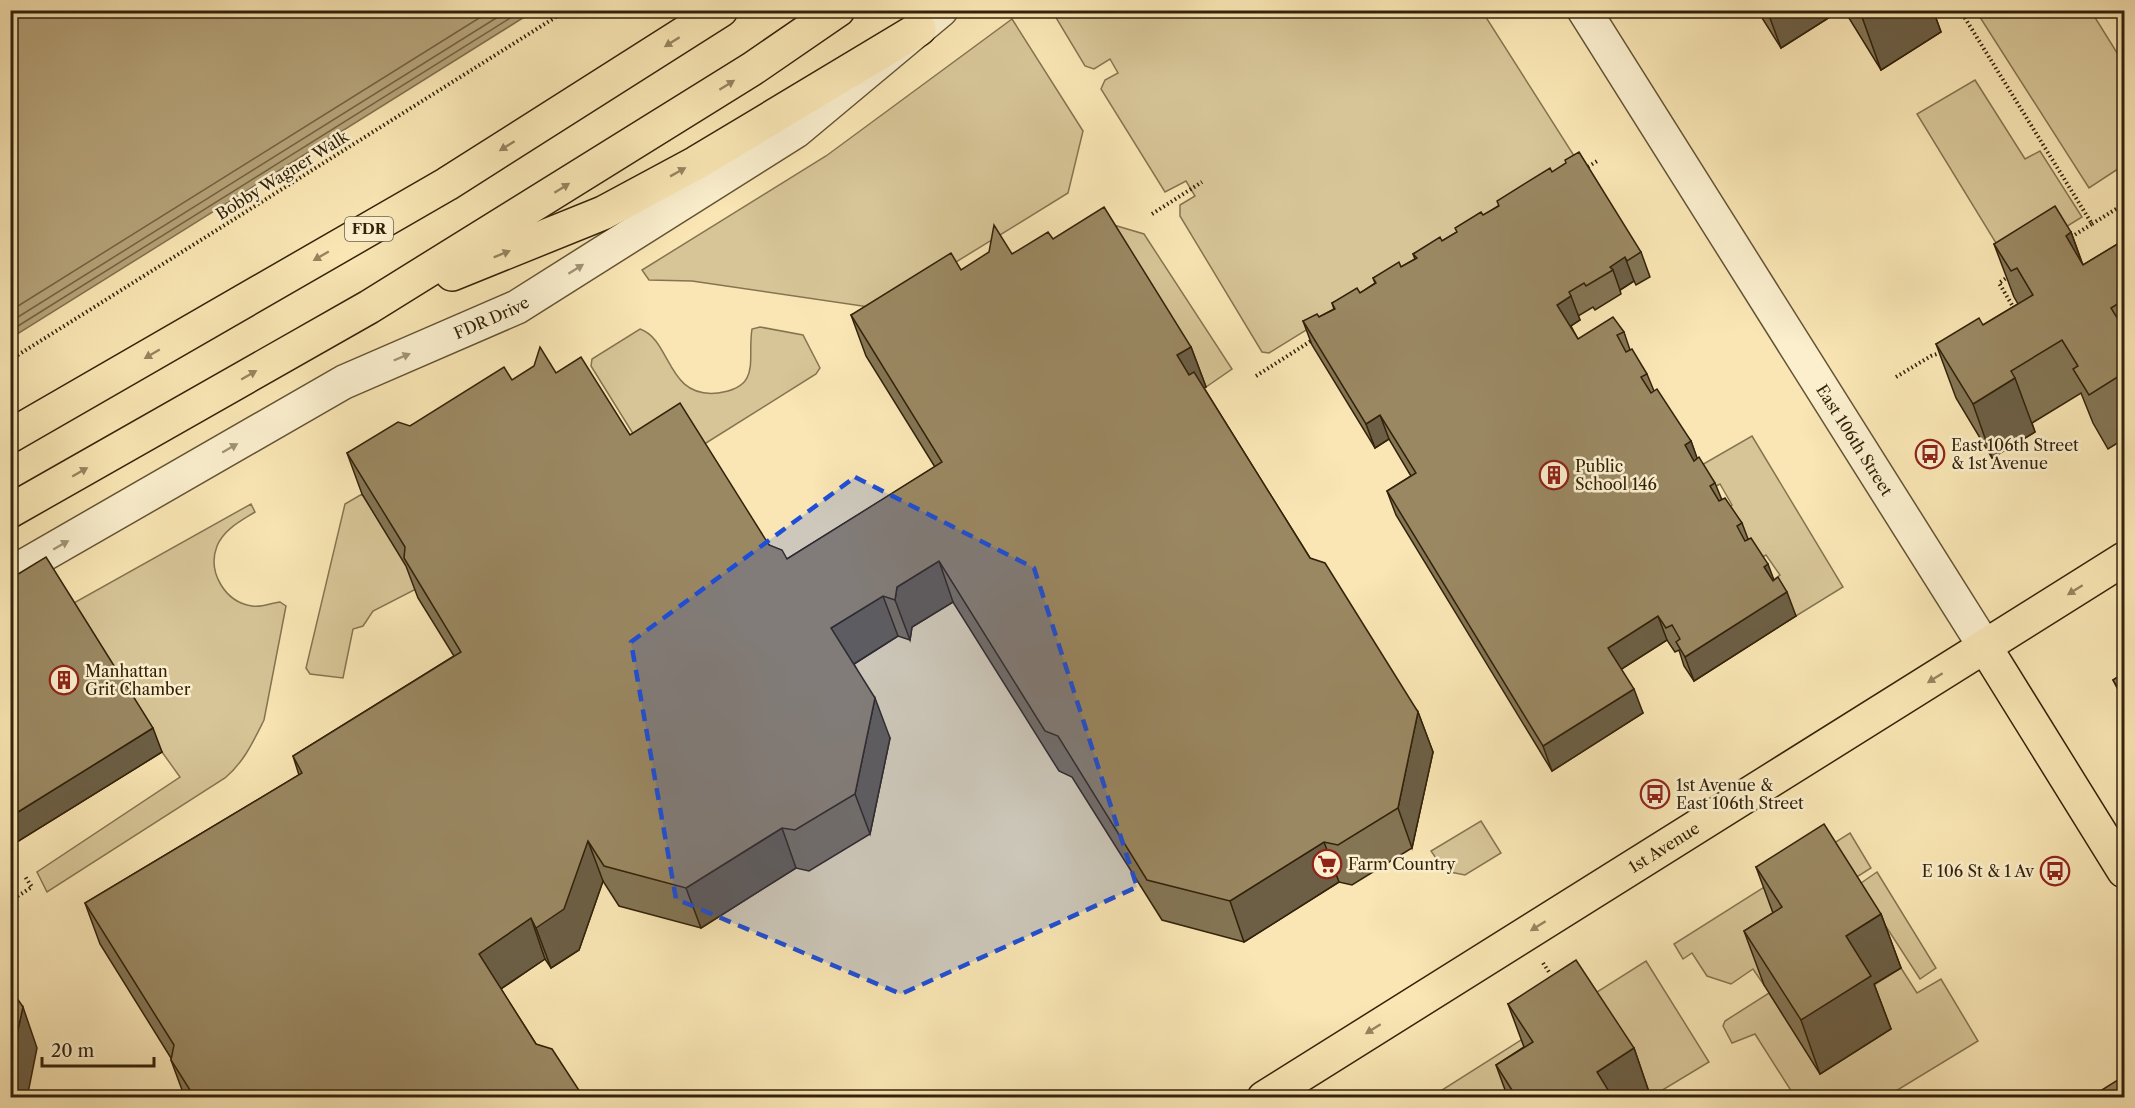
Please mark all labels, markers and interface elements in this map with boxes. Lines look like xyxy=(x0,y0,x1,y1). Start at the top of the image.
one-way arrow xyxy=(664,36,680,47)
one-way arrow xyxy=(719,79,735,90)
street label: Bobby Wagner Walk xyxy=(212,126,353,224)
one-way arrow xyxy=(499,141,515,152)
one-way arrow xyxy=(670,167,687,177)
one-way arrow xyxy=(554,182,570,193)
road number: FDR xyxy=(345,217,393,241)
one-way arrow xyxy=(493,249,511,259)
one-way arrow xyxy=(313,251,329,262)
one-way arrow xyxy=(568,264,584,275)
street label: FDR Drive xyxy=(451,292,533,343)
one-way arrow xyxy=(144,348,160,359)
one-way arrow xyxy=(394,352,412,362)
one-way arrow xyxy=(241,370,257,381)
street label: East 106th Street xyxy=(1812,380,1897,500)
place label: East 106th Street & 1st Avenue xyxy=(1951,435,2079,473)
bus stop icon: East 106th Street & 1st Avenue xyxy=(1914,438,1946,470)
one-way arrow xyxy=(222,443,239,453)
place label: Public School 146 xyxy=(1575,456,1657,494)
building icon: Public School 146 xyxy=(1538,459,1570,491)
one-way arrow xyxy=(72,467,89,477)
one-way arrow xyxy=(53,540,70,550)
one-way arrow xyxy=(2067,585,2083,596)
place label: Manhattan Grit Chamber xyxy=(85,661,191,699)
building icon: Manhattan Grit Chamber xyxy=(48,664,80,696)
one-way arrow xyxy=(1927,673,1943,684)
place label: 1st Avenue & East 106th Street xyxy=(1676,775,1804,813)
bus stop icon: 1st Avenue & East 106th Street xyxy=(1639,778,1671,810)
street label: 1st Avenue xyxy=(1625,818,1703,877)
supermarket icon: Farm Country xyxy=(1311,848,1343,880)
place label: Farm Country xyxy=(1348,854,1457,874)
bus stop icon: E 106 St & 1 Av xyxy=(2039,855,2071,887)
place label: E 106 St & 1 Av xyxy=(1922,861,2034,881)
one-way arrow xyxy=(1530,921,1547,932)
one-way arrow xyxy=(1365,1024,1381,1035)
scale bar xyxy=(42,1030,154,1068)
text: 20 m xyxy=(51,1040,95,1062)

